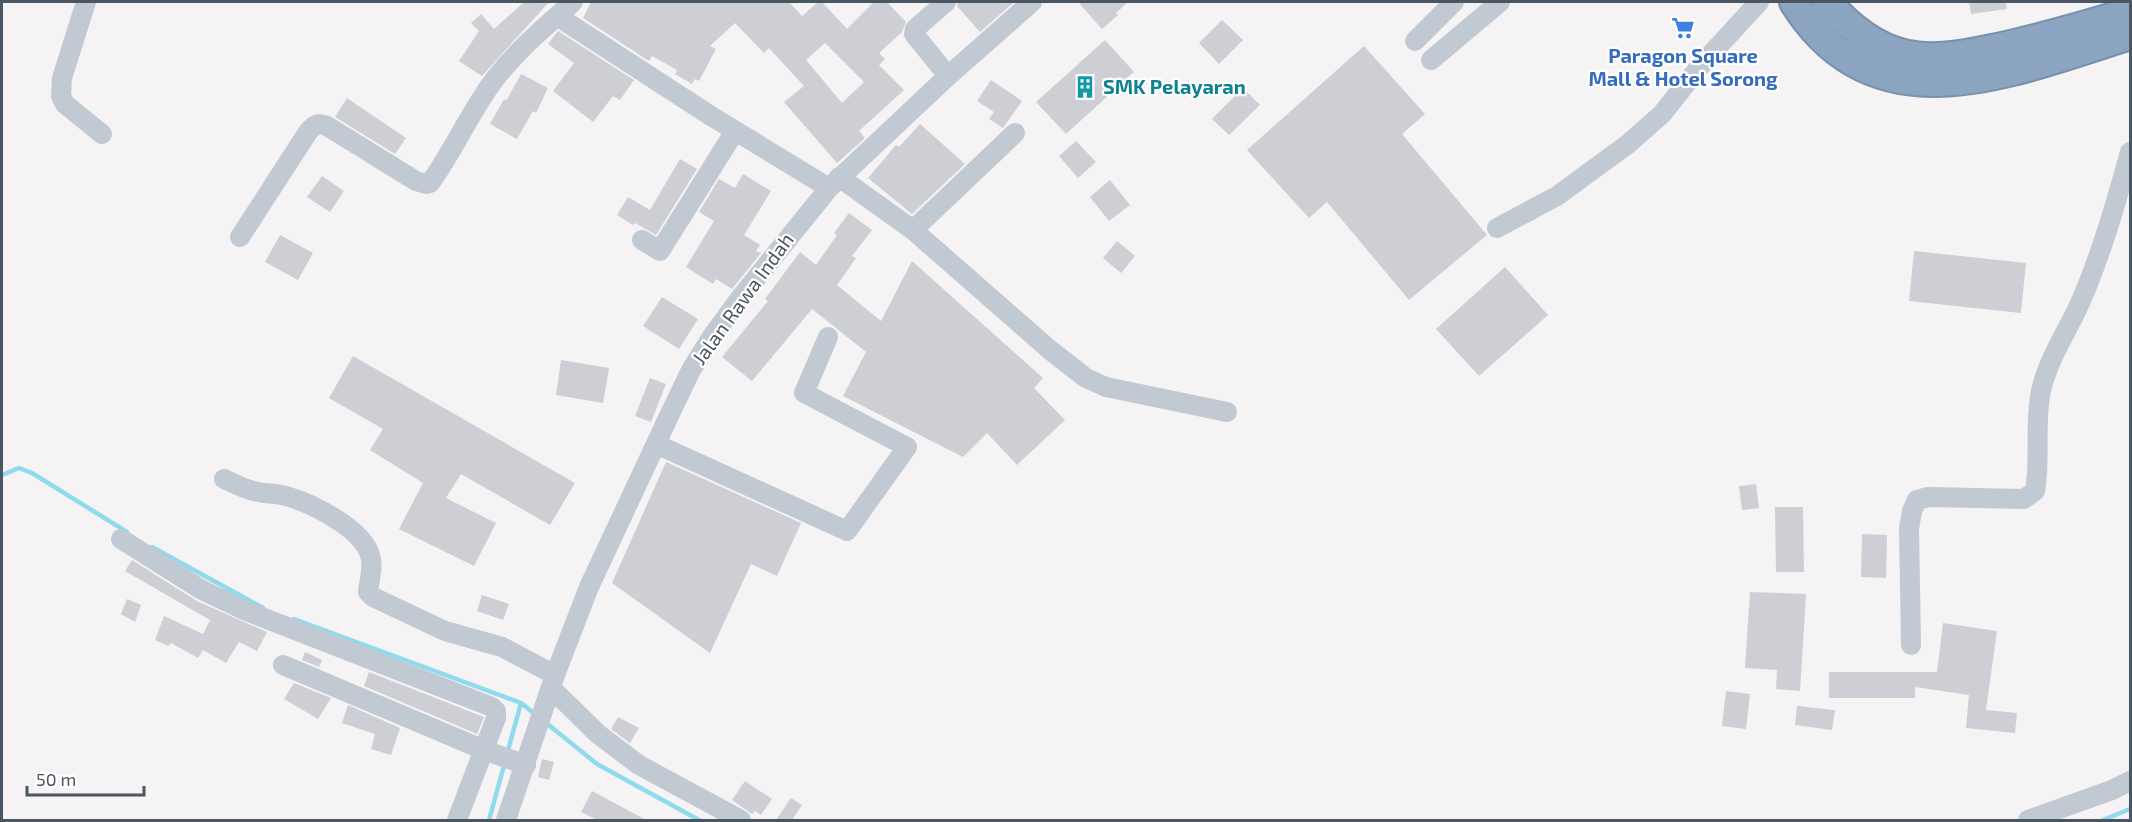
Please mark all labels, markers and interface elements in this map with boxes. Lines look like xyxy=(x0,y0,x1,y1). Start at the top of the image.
supermarket icon: Paragon Square Mall & Hotel Sorong xyxy=(1670,15,1696,41)
place label: Paragon Square Mall & Hotel Sorong xyxy=(1588,43,1778,90)
building icon: SMK Pelayaran xyxy=(1072,74,1098,100)
place label: SMK Pelayaran xyxy=(1103,74,1246,99)
street label: Jalan Rawa Indah xyxy=(686,228,798,369)
scale bar xyxy=(27,759,144,797)
text: 50 m xyxy=(36,768,76,790)

